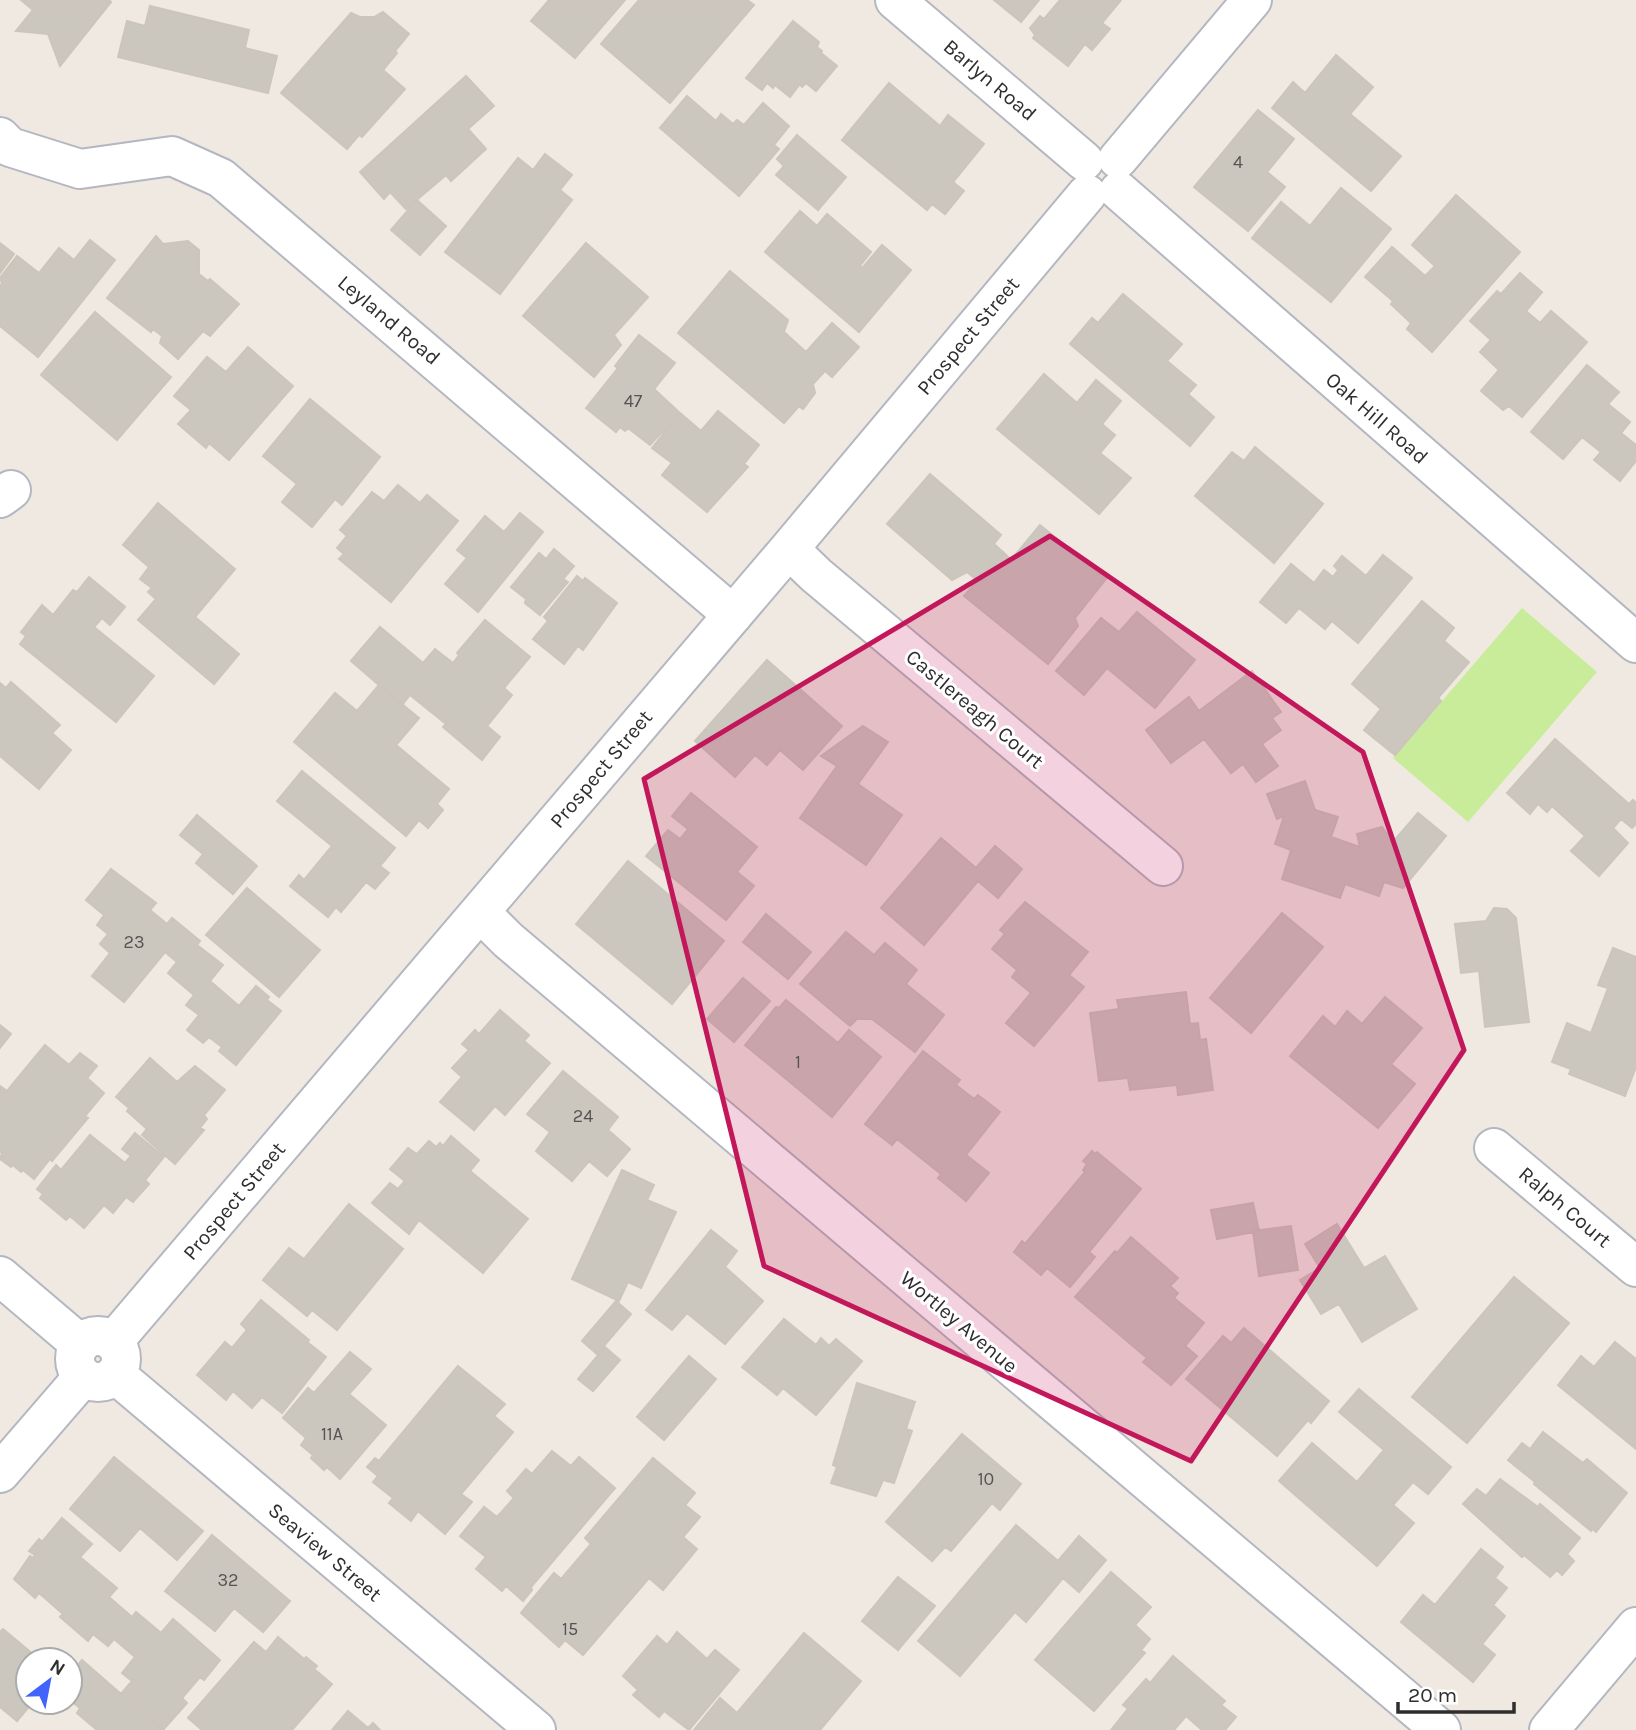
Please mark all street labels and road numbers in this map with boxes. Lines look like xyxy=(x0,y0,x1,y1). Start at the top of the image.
street label: Barlyn Road xyxy=(939,34,1041,126)
street label: Leyland Road xyxy=(333,270,445,370)
street label: Prospect Street xyxy=(912,272,1024,400)
street label: Oak Hill Road xyxy=(1321,367,1433,469)
street label: Castlereagh Court xyxy=(901,645,1049,774)
street label: Prospect Street xyxy=(545,705,657,833)
street label: Prospect Street xyxy=(178,1137,290,1265)
street label: Ralph Court xyxy=(1514,1162,1616,1253)
street label: Wortley Avenue xyxy=(896,1266,1022,1378)
street label: Seaview Street xyxy=(263,1498,387,1606)

